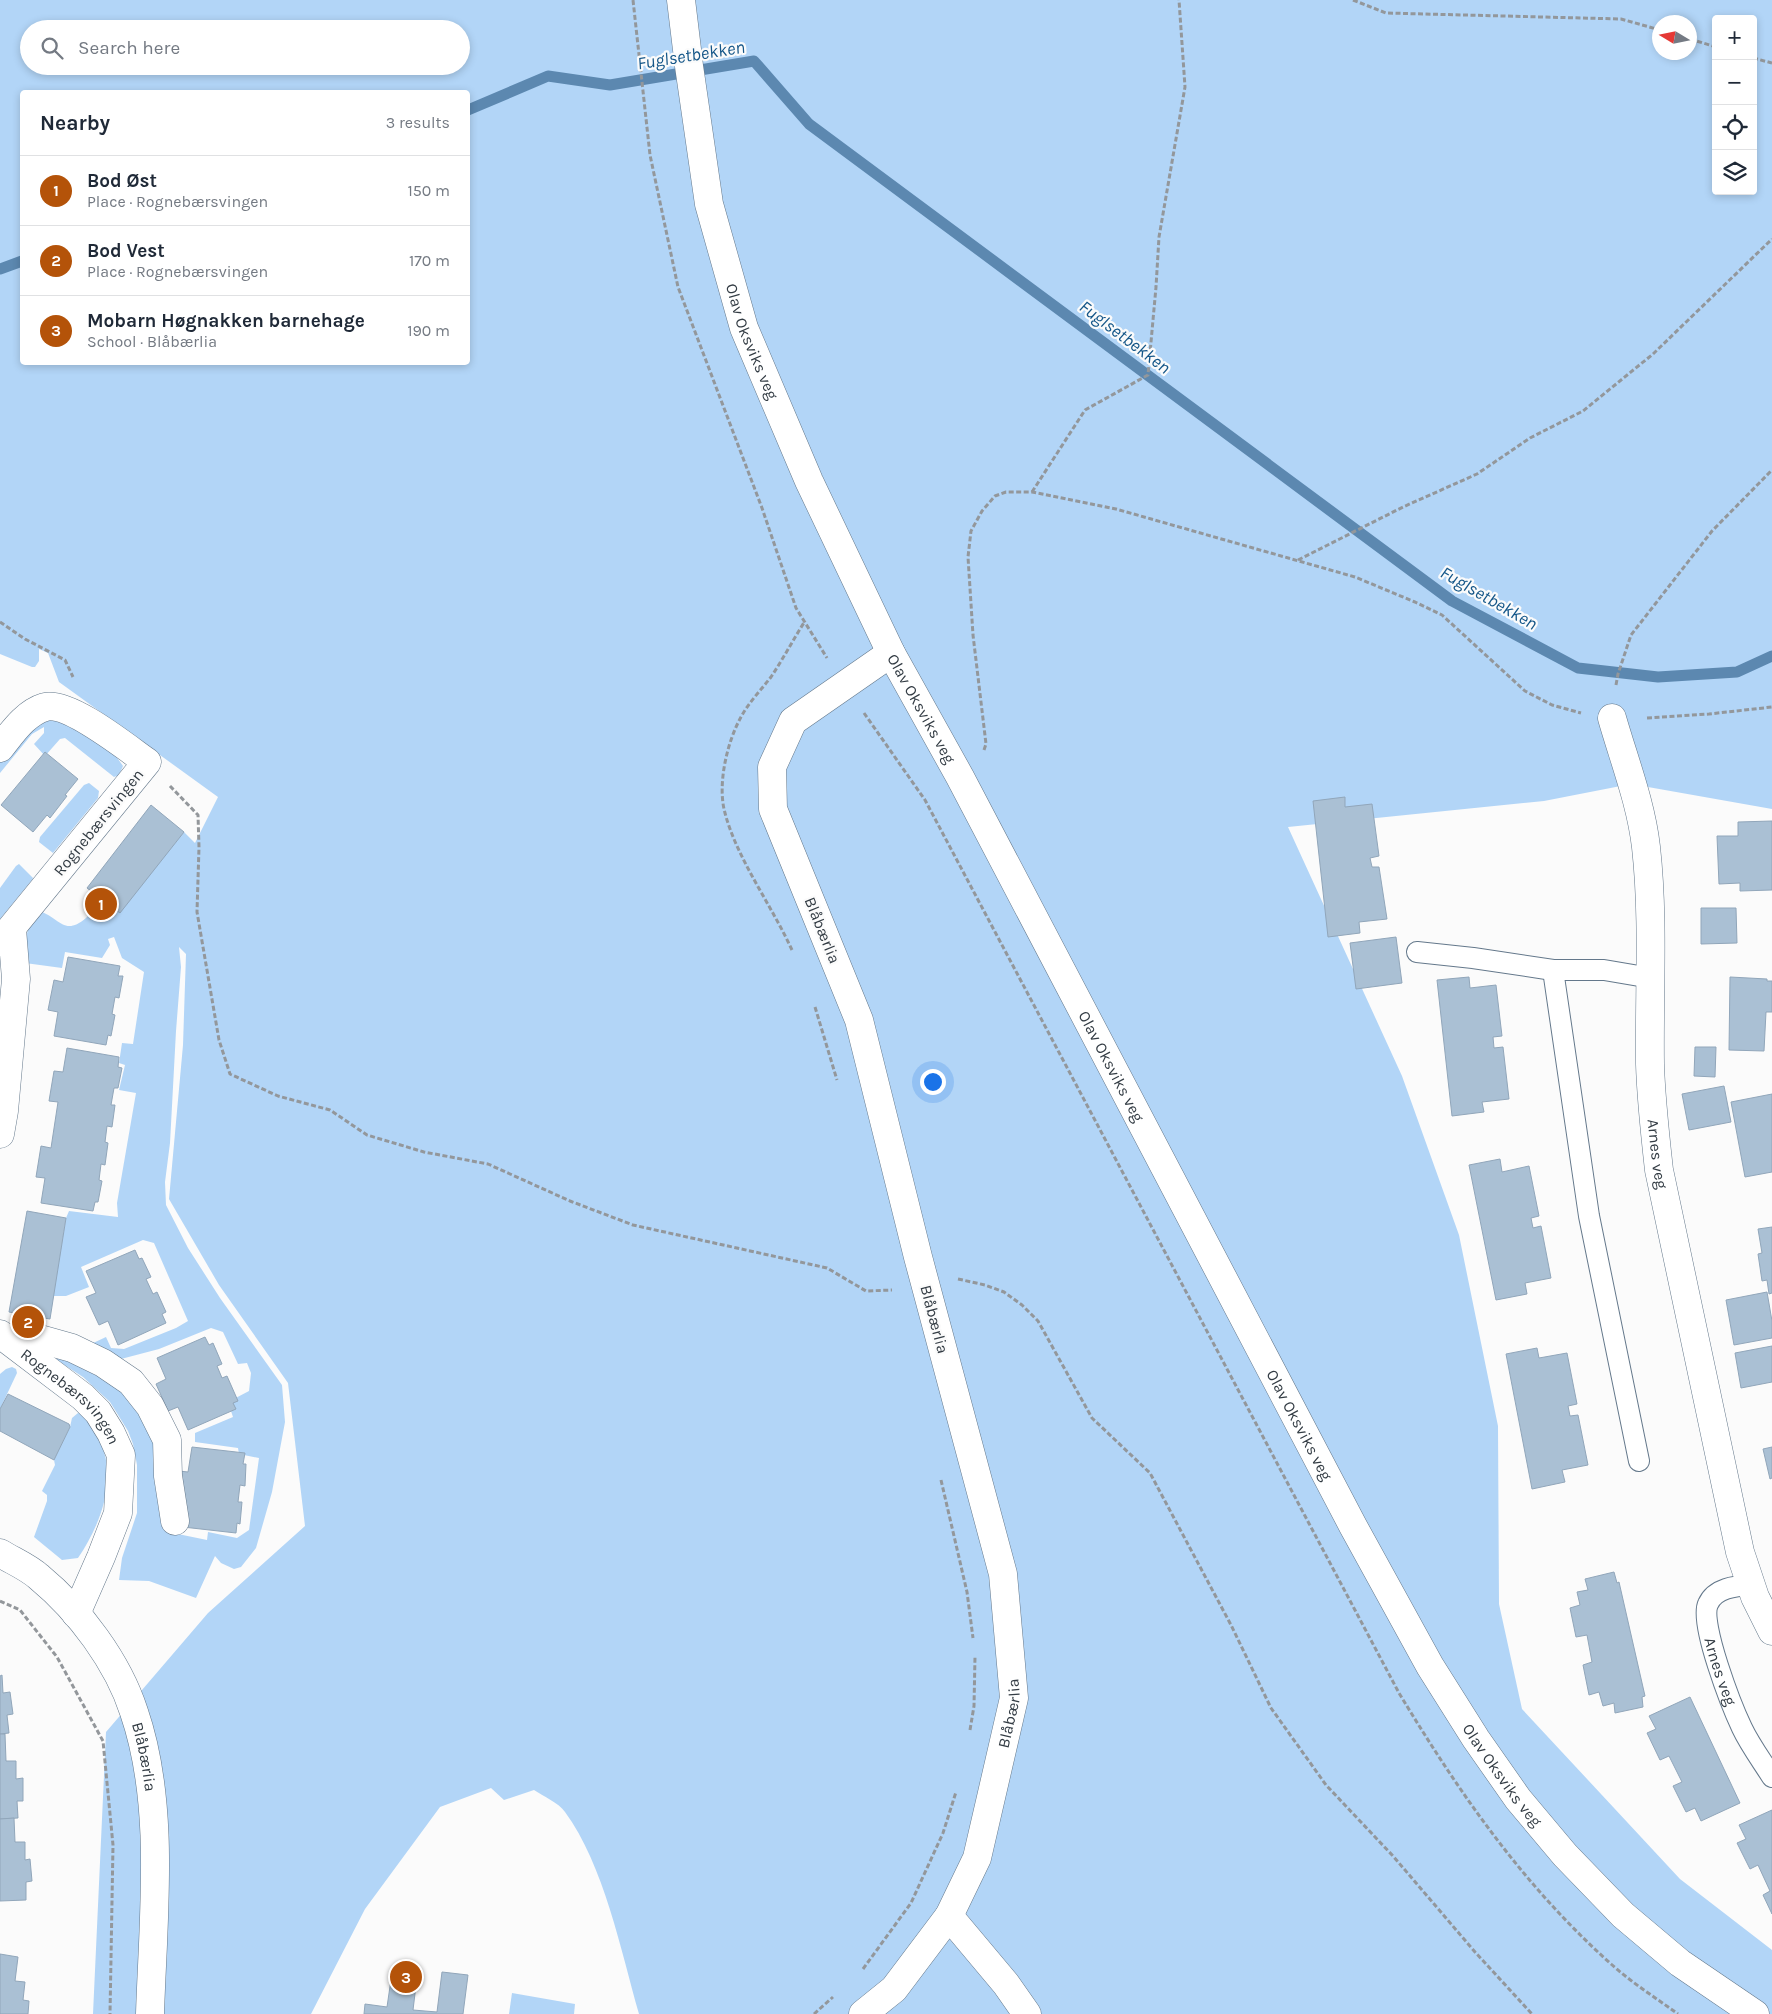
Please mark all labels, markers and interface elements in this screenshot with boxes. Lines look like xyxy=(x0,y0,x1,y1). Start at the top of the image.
north arrow xyxy=(1652,15,1697,60)
map controls xyxy=(1712,15,1757,195)
button: + xyxy=(1712,15,1757,60)
search box xyxy=(20,20,470,75)
icon: search xyxy=(38,34,66,62)
water label: Fuglsetbekken xyxy=(636,36,746,74)
text: Search here xyxy=(78,37,180,59)
button: − xyxy=(1712,60,1757,105)
button: locate xyxy=(1712,105,1757,150)
text: Nearby xyxy=(40,111,110,135)
text: 3 results xyxy=(386,113,450,132)
button: layers xyxy=(1712,150,1757,195)
text: Bod Øst xyxy=(87,170,157,192)
text: 1 xyxy=(53,181,59,200)
text: 150 m xyxy=(407,181,450,200)
text: Place · Rognebærsvingen xyxy=(87,192,268,211)
text: Bod Vest xyxy=(87,240,165,262)
text: 2 xyxy=(51,251,61,270)
text: 170 m xyxy=(409,251,450,270)
text: Place · Rognebærsvingen xyxy=(87,262,268,281)
street label: Olav Oksviks veg xyxy=(722,281,782,402)
water label: Fuglsetbekken xyxy=(1075,295,1175,379)
text: Mobarn Høgnakken barnehage xyxy=(87,310,365,332)
text: 3 xyxy=(51,321,61,340)
text: 190 m xyxy=(407,321,450,340)
text: School · Blåbærlia xyxy=(87,332,217,351)
water label: Fuglsetbekken xyxy=(1436,561,1542,635)
street label: Olav Oksviks veg xyxy=(883,650,960,767)
street label: Rognebærsvingen xyxy=(49,765,147,880)
pin: 1 xyxy=(85,885,117,923)
street label: Blåbærlia xyxy=(801,894,844,966)
street label: Olav Oksviks veg xyxy=(1074,1008,1148,1125)
your location xyxy=(920,1069,946,1095)
street label: Arnes veg xyxy=(1644,1118,1672,1191)
street label: Blåbærlia xyxy=(916,1283,953,1355)
pin: 2 xyxy=(12,1303,44,1341)
street label: Rognebærsvingen xyxy=(17,1344,124,1447)
street label: Olav Oksviks veg xyxy=(1263,1366,1336,1484)
street label: Arnes veg xyxy=(1700,1635,1740,1708)
street label: Blåbærlia xyxy=(994,1678,1024,1750)
street label: Blåbærlia xyxy=(128,1720,160,1792)
street label: Olav Oksviks veg xyxy=(1459,1720,1546,1831)
pin: 3 xyxy=(390,1958,422,1996)

